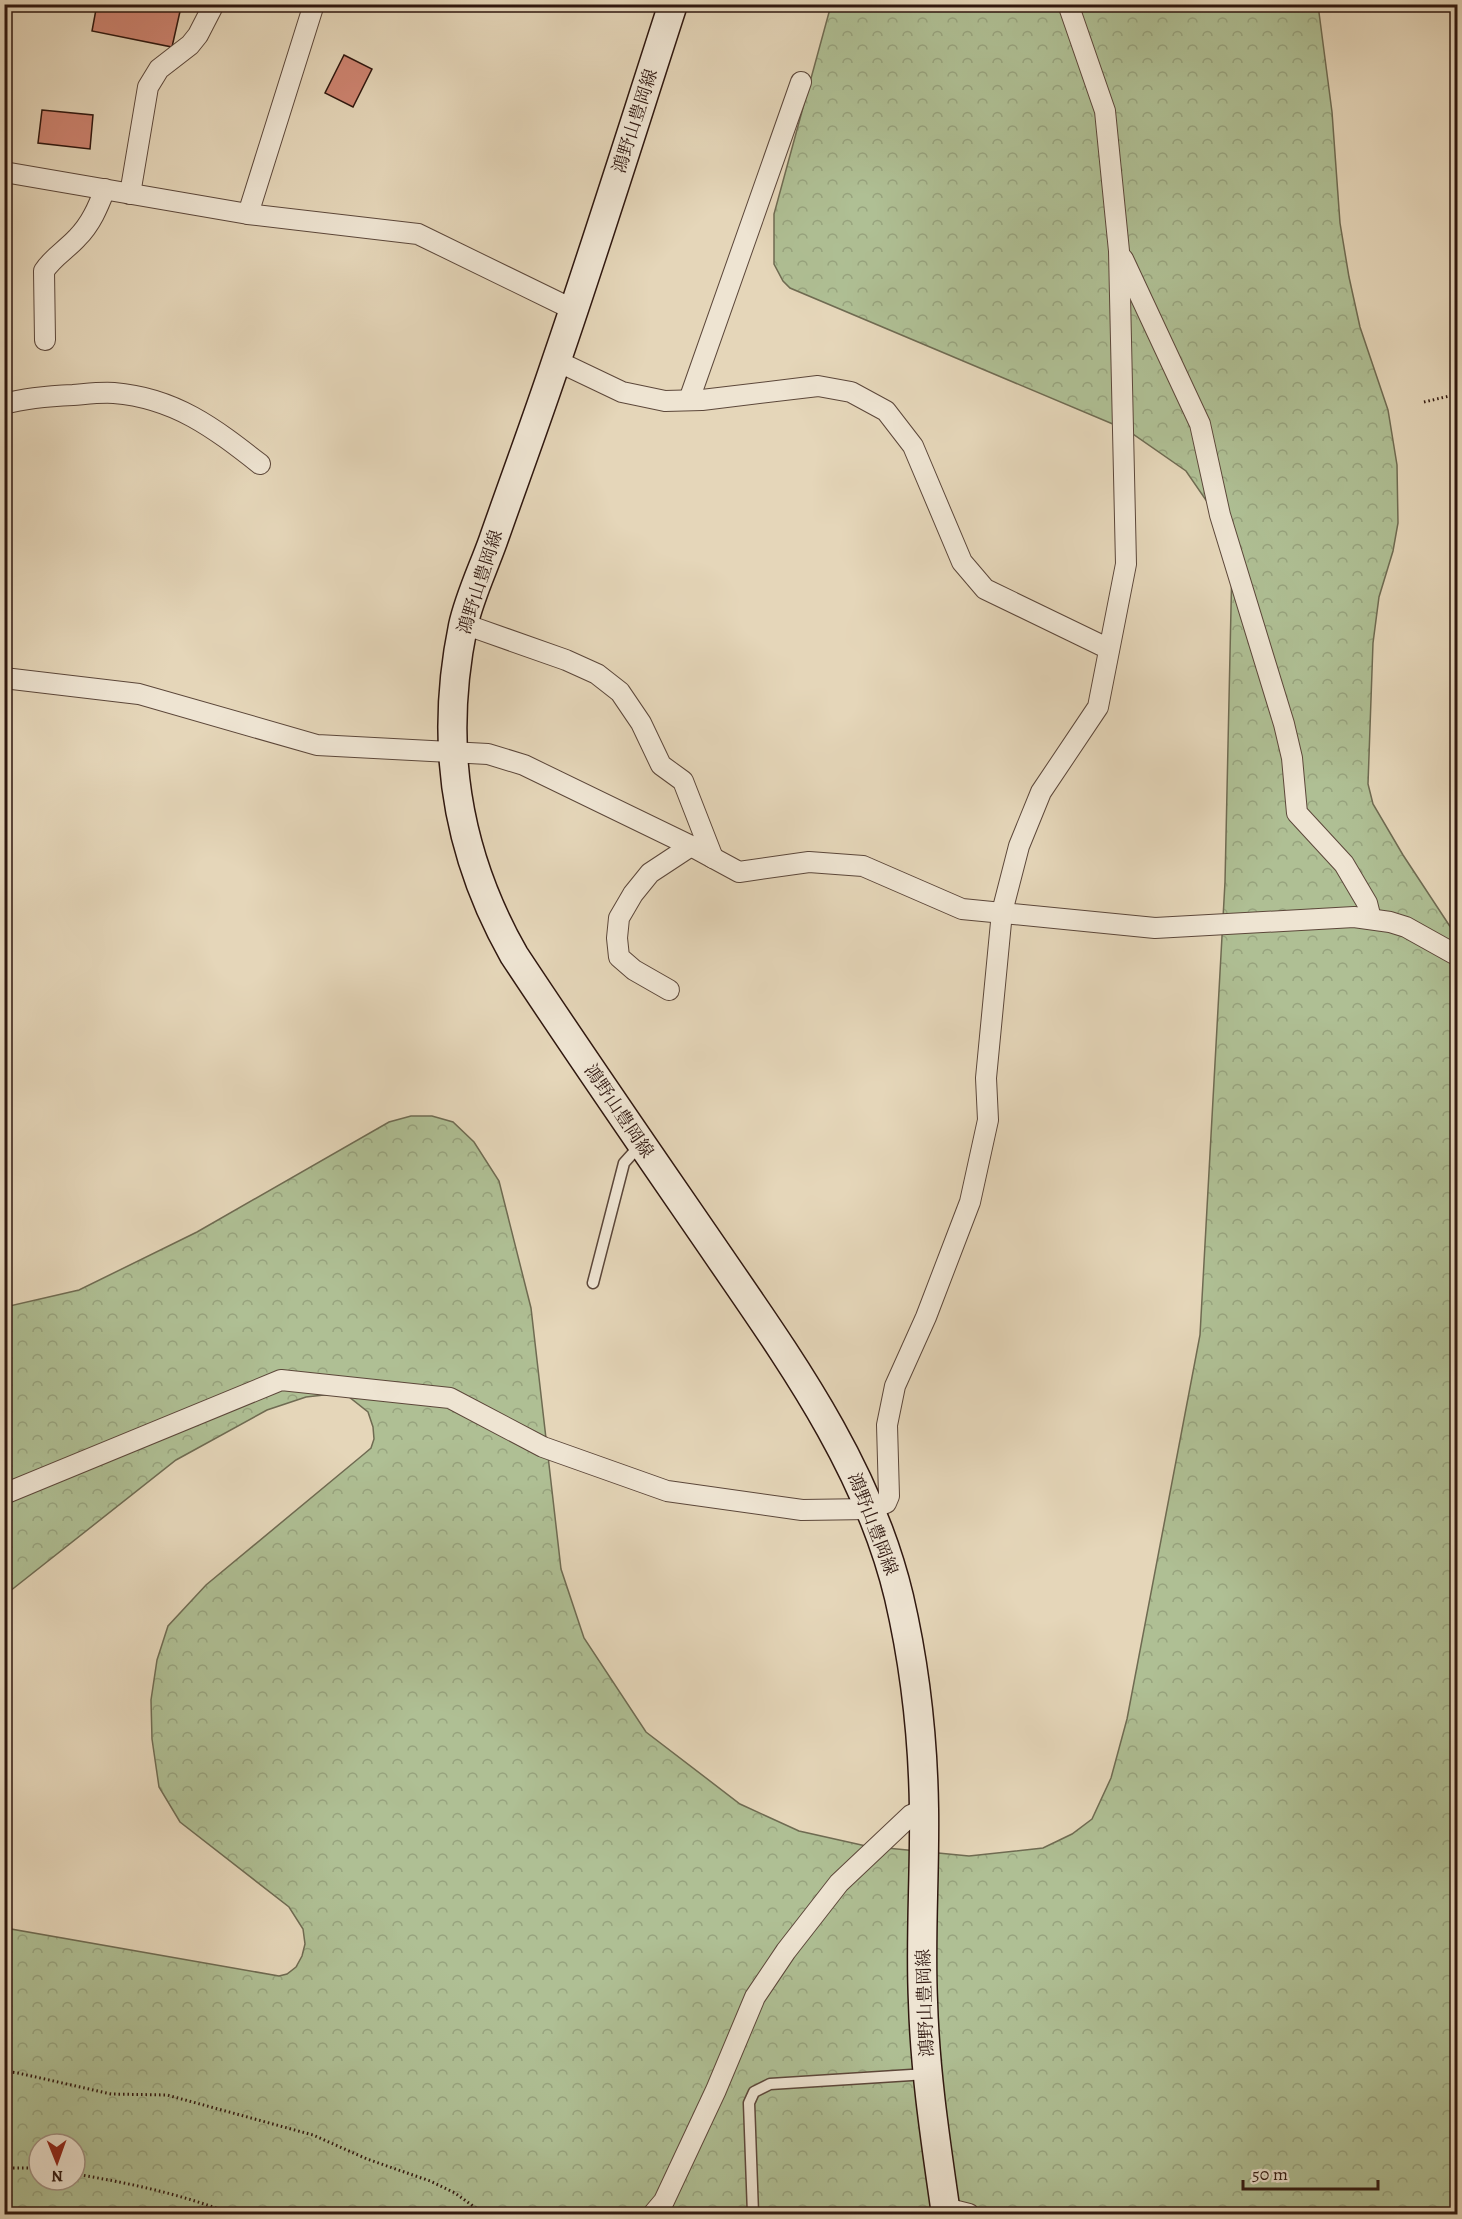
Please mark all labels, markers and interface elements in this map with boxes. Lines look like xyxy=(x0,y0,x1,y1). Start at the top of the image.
street label: 鴻野山豊岡線 xyxy=(607,66,663,176)
street label: 鴻野山豊岡線 xyxy=(452,527,508,637)
street label: 鴻野山豊岡線 xyxy=(579,1060,659,1162)
street label: 鴻野山豊岡線 xyxy=(842,1469,904,1579)
street label: 鴻野山豊岡線 xyxy=(911,1949,939,2057)
north arrow xyxy=(27,2132,87,2192)
scale bar xyxy=(1243,2153,1378,2191)
text: 50 m xyxy=(1252,2162,1288,2186)
text: N xyxy=(51,2165,63,2187)

